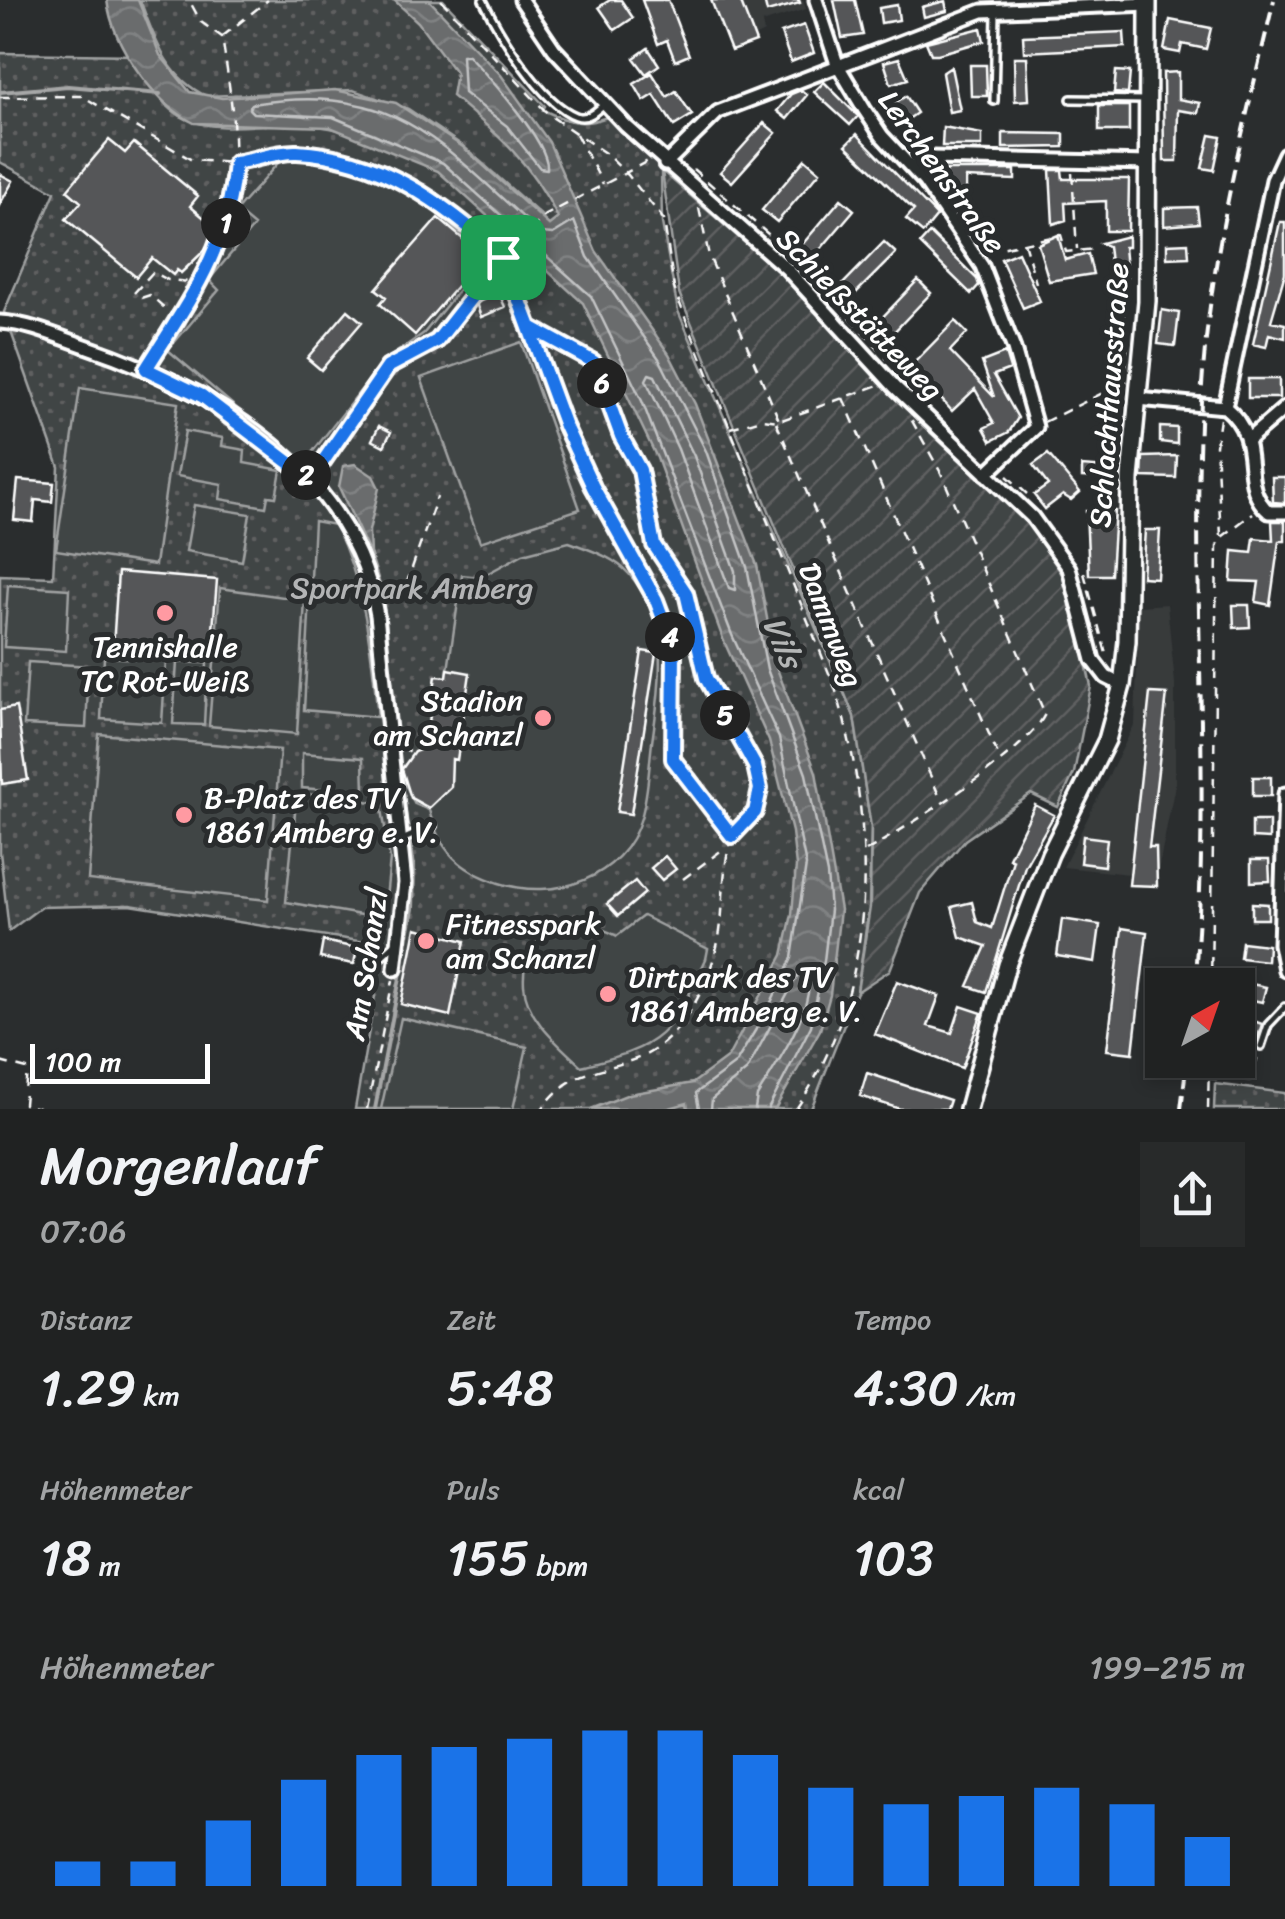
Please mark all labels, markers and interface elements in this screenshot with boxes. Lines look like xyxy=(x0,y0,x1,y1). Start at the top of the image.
street label: Lerchenstraße xyxy=(863,78,1021,266)
pin: 1 xyxy=(201,198,251,248)
text: 1 xyxy=(220,198,232,247)
street label: Schießstätteweg xyxy=(762,214,958,414)
pin xyxy=(461,215,546,300)
icon: arrive xyxy=(476,230,531,285)
street label: Schlachthausstraße xyxy=(1073,261,1145,529)
pin: 6 xyxy=(577,358,627,408)
text: 6 xyxy=(594,358,610,407)
pin: 2 xyxy=(281,450,331,500)
text: 2 xyxy=(298,450,314,499)
street label: Dammweg xyxy=(782,554,880,696)
park label: Sportpark Amberg xyxy=(291,561,533,615)
marker: Tennishalle TC Rot-Weiß xyxy=(154,602,176,624)
water label: Vils xyxy=(746,607,820,680)
pin: 4 xyxy=(645,612,695,662)
text: 4 xyxy=(661,612,679,661)
place label: Tennishalle TC Rot-Weiß xyxy=(80,620,250,708)
place label: Stadion am Schanzl xyxy=(374,674,523,762)
pin: 5 xyxy=(700,690,750,740)
text: 5 xyxy=(716,690,734,739)
marker: Stadion am Schanzl xyxy=(532,707,554,729)
place label: B-Platz des TV 1861 Amberg e. V. xyxy=(204,771,438,859)
marker: B-Platz des TV 1861 Amberg e. V. xyxy=(173,804,195,826)
street label: Am Schanzl xyxy=(327,883,405,1045)
place label: Fitnesspark am Schanzl xyxy=(446,897,602,985)
marker: Fitnesspark am Schanzl xyxy=(415,930,437,952)
place label: Dirtpark des TV 1861 Amberg e. V. xyxy=(628,950,862,1038)
north arrow xyxy=(1145,968,1255,1078)
map controls xyxy=(1145,968,1255,1078)
marker: Dirtpark des TV 1861 Amberg e. V. xyxy=(597,983,619,1005)
text: 100 m xyxy=(45,1037,121,1086)
scale bar xyxy=(30,1039,210,1084)
text: Morgenlauf xyxy=(40,1117,318,1214)
button: share xyxy=(1140,1142,1245,1247)
text: 07:06 xyxy=(40,1203,127,1260)
text: Distanz xyxy=(40,1295,132,1344)
text: Zeit xyxy=(447,1295,496,1344)
text: Tempo xyxy=(853,1295,931,1344)
text: 1.29 xyxy=(40,1344,136,1433)
text: 5:48 xyxy=(447,1344,554,1433)
text: 4:30 xyxy=(853,1344,959,1433)
text: km xyxy=(136,1371,180,1420)
text: /km xyxy=(959,1371,1016,1420)
text: Höhenmeter xyxy=(40,1465,191,1514)
text: Puls xyxy=(447,1465,500,1514)
text: kcal xyxy=(853,1465,904,1514)
text: 18 xyxy=(40,1514,92,1603)
text: 155 xyxy=(447,1514,529,1603)
text: 103 xyxy=(853,1514,934,1603)
text: m xyxy=(92,1541,120,1590)
text: bpm xyxy=(529,1541,588,1590)
text: Höhenmeter xyxy=(40,1639,213,1696)
text: 199–215 m xyxy=(1089,1639,1245,1696)

